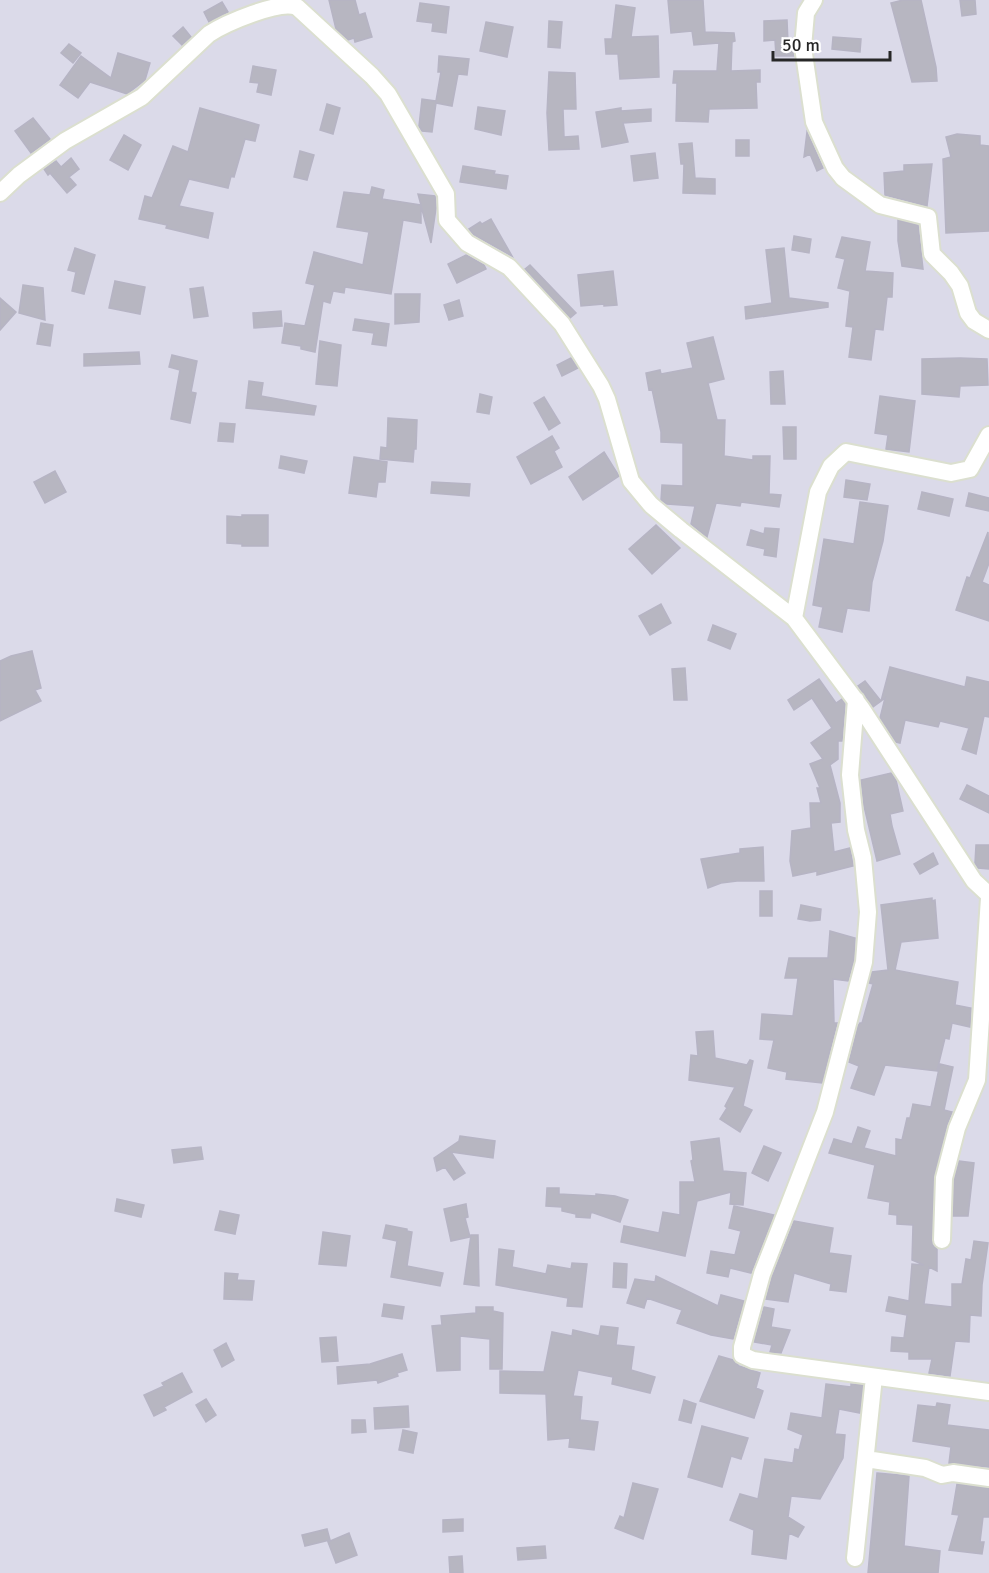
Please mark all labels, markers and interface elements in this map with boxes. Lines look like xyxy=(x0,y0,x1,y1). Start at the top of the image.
scale bar xyxy=(773,24,890,62)
text: 50 m xyxy=(782,34,820,56)

